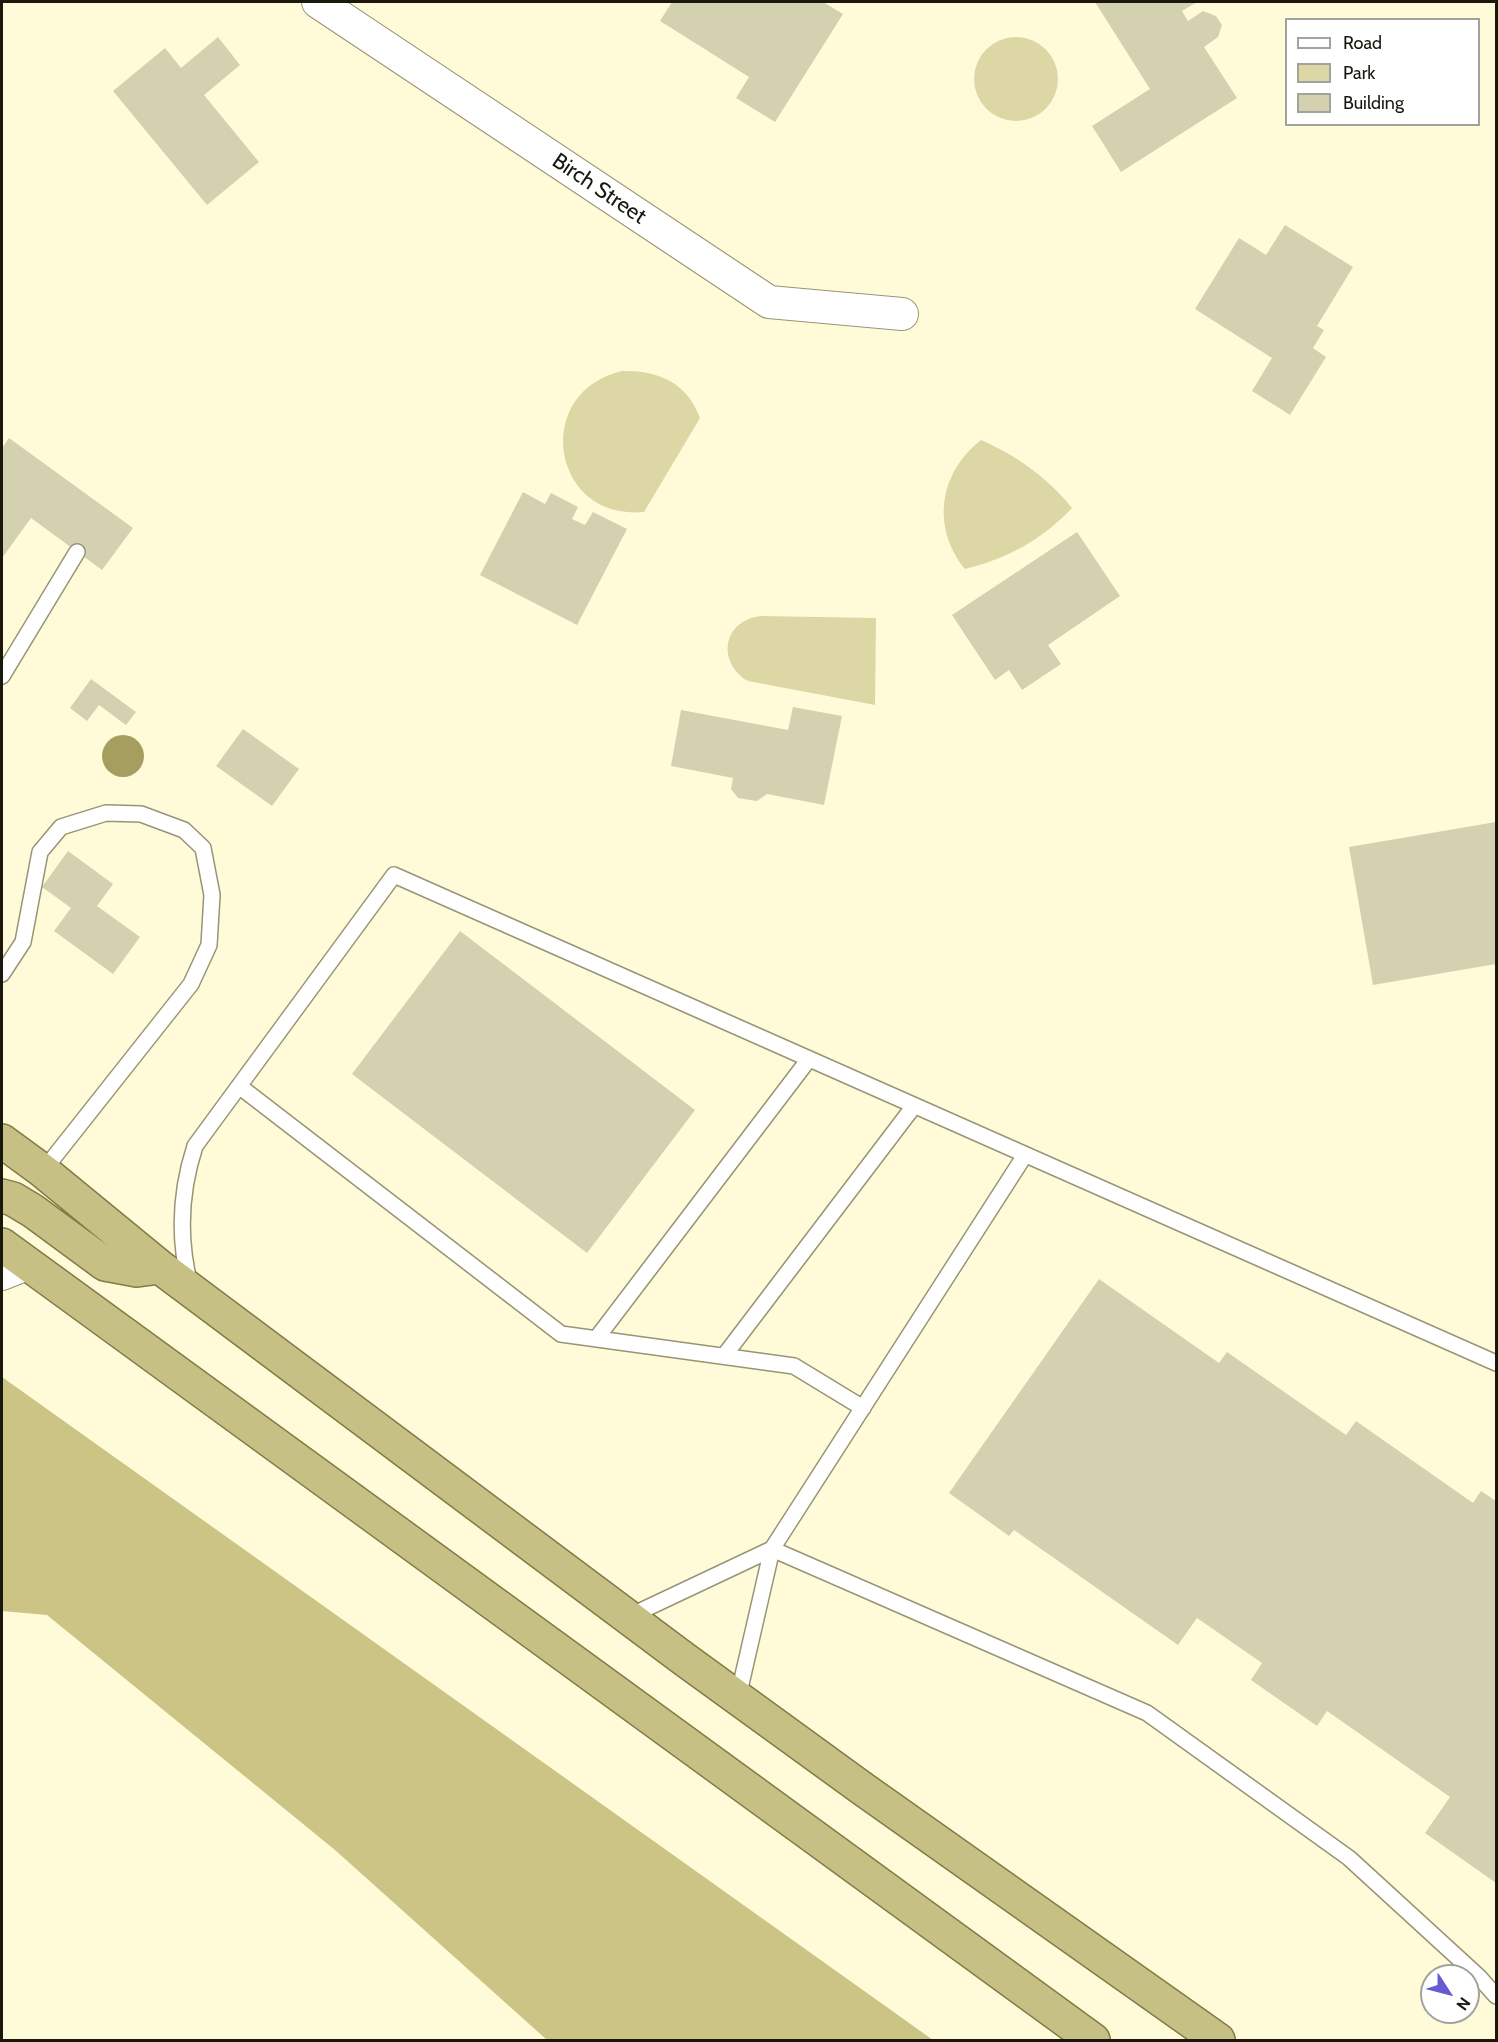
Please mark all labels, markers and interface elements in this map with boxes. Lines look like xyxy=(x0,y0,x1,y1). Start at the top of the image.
legend xyxy=(1285,18,1480,126)
text: Road xyxy=(1343,32,1382,54)
text: Park xyxy=(1343,62,1375,84)
text: Building xyxy=(1343,92,1404,114)
street label: Birch Street xyxy=(547,148,651,230)
north arrow xyxy=(1420,1964,1480,2024)
text: N xyxy=(1452,1994,1474,2014)

